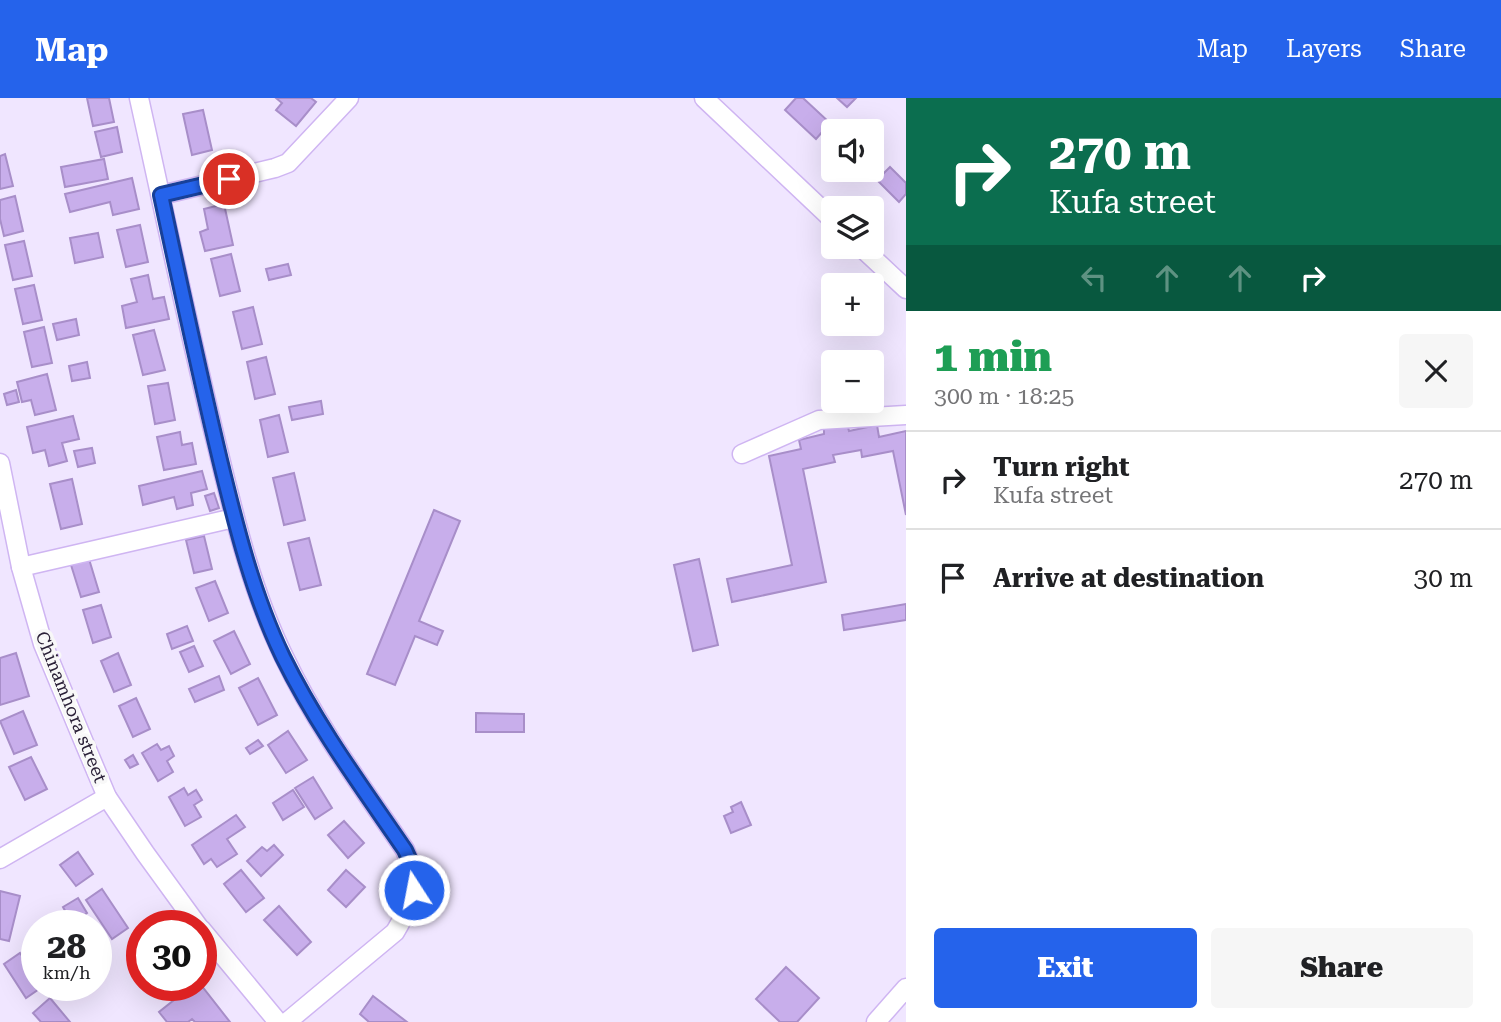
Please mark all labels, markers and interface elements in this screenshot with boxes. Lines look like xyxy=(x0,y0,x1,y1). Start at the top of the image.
text: Map xyxy=(35,30,109,69)
text: Map xyxy=(1197,35,1248,63)
text: Layers xyxy=(1286,35,1362,63)
text: Share xyxy=(1400,35,1466,63)
map controls xyxy=(821,119,884,413)
button: sound xyxy=(821,119,884,182)
text: 270 m xyxy=(1049,124,1191,181)
icon: right xyxy=(934,126,1025,217)
pin xyxy=(199,149,259,209)
icon: arrive xyxy=(210,160,248,198)
text: Kufa street xyxy=(1049,183,1216,221)
button: layers xyxy=(821,196,884,259)
icon: left xyxy=(1075,259,1113,297)
icon: ahead xyxy=(1148,259,1186,297)
icon: ahead xyxy=(1221,259,1259,297)
icon: right xyxy=(1294,259,1332,297)
button: + xyxy=(821,273,884,336)
text: 1 min xyxy=(934,332,1052,381)
button: close xyxy=(1399,334,1473,408)
button: − xyxy=(821,350,884,413)
text: 300 m · 18:25 xyxy=(934,383,1074,410)
text: Turn right xyxy=(993,452,1129,482)
icon: right xyxy=(934,461,972,499)
text: 270 m xyxy=(1399,465,1473,495)
text: Kufa street xyxy=(993,482,1113,509)
icon: arrive xyxy=(934,559,972,597)
text: Arrive at destination xyxy=(993,563,1264,593)
text: 30 m xyxy=(1414,563,1473,593)
street label: Chinamhora street xyxy=(32,628,111,786)
position arrow xyxy=(377,853,451,927)
speed limit sign: 30 xyxy=(126,910,217,1001)
text: 28 xyxy=(47,926,86,967)
button: Exit xyxy=(934,928,1197,1008)
button: Share xyxy=(1211,928,1473,1008)
text: km/h xyxy=(42,962,91,983)

